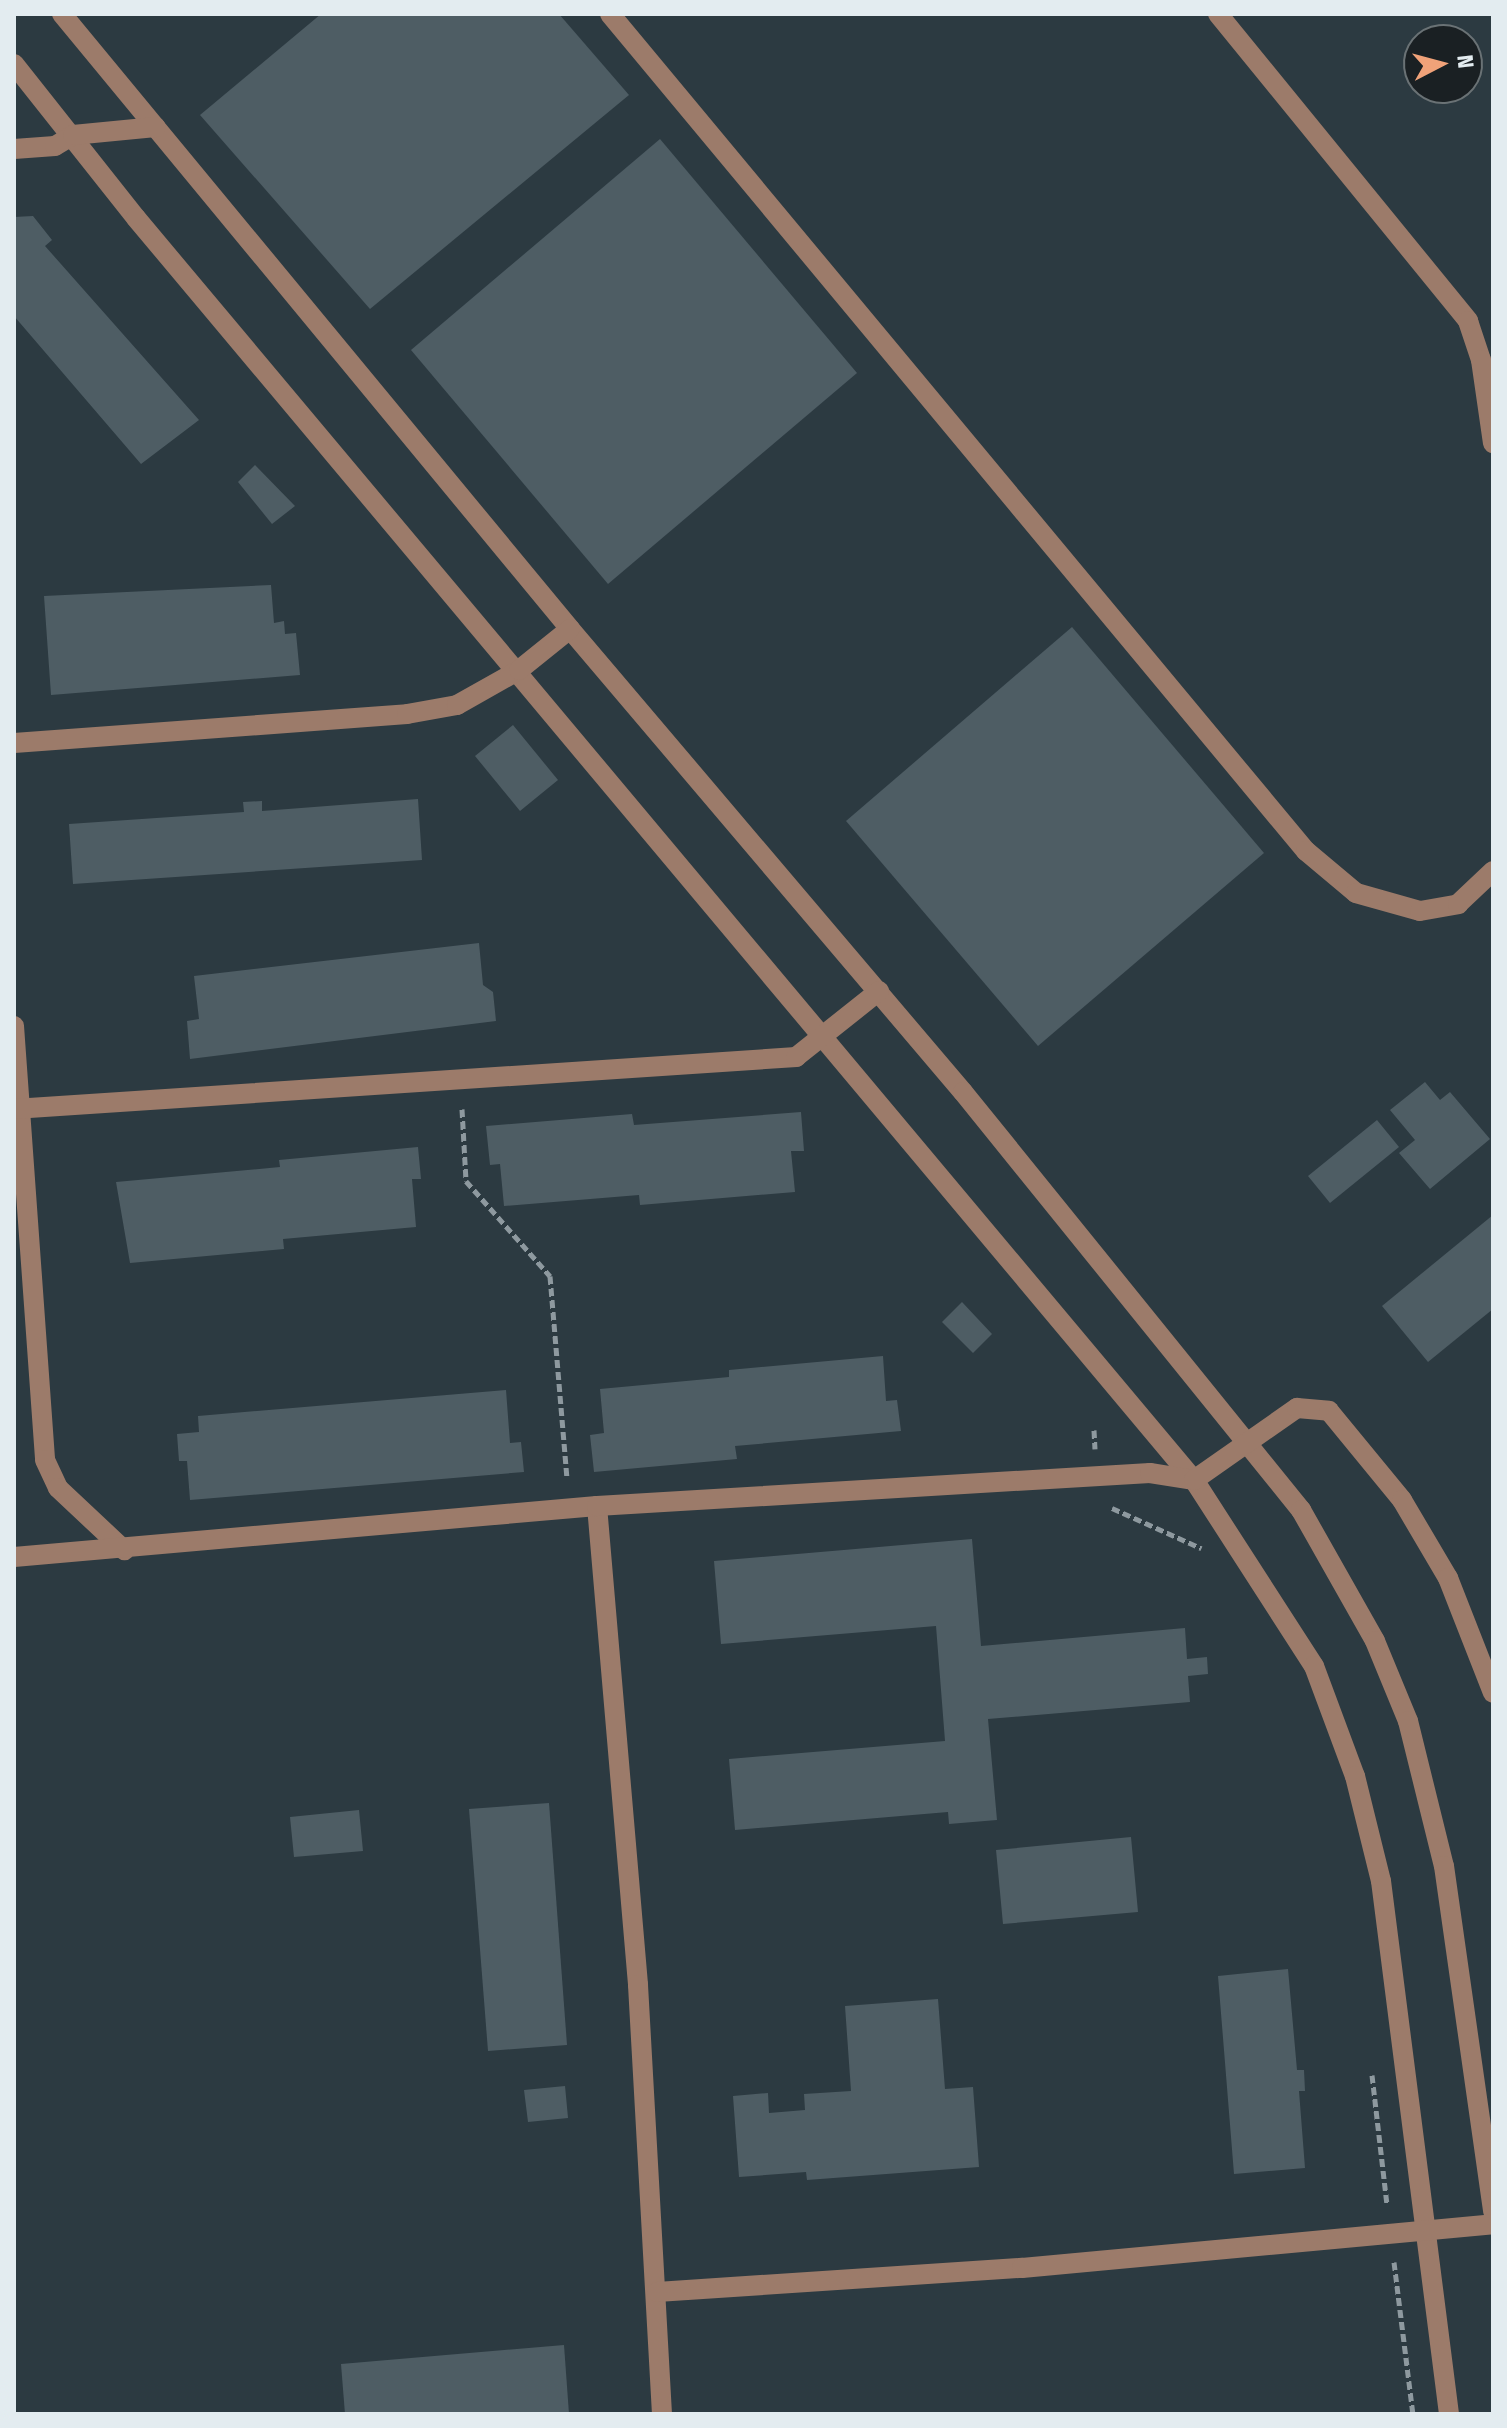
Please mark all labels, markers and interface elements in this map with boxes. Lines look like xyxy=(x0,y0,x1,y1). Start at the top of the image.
north arrow xyxy=(1403,24,1483,104)
text: N xyxy=(1451,54,1479,70)

